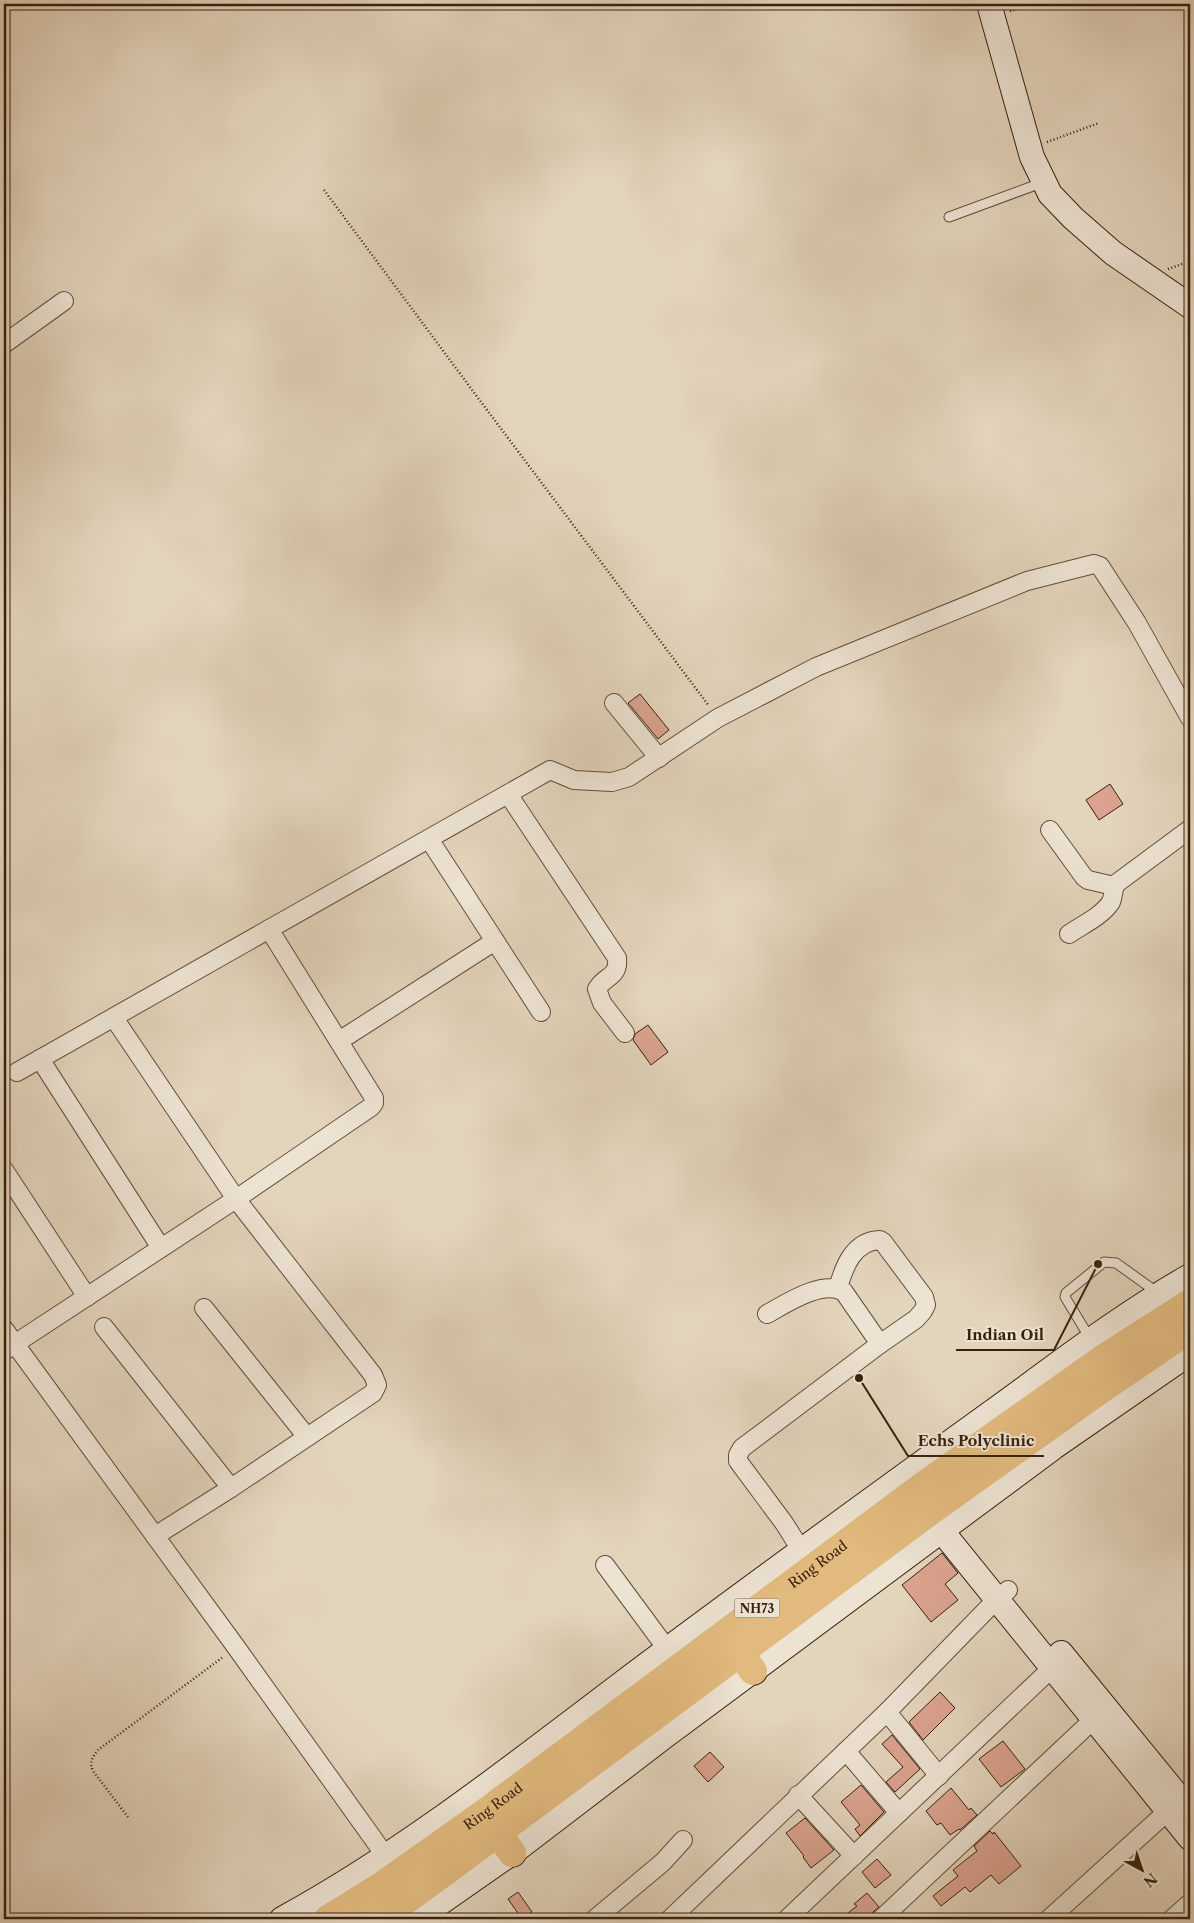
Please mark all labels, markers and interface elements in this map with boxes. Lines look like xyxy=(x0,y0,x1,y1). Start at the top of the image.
callout: Indian Oil xyxy=(956,1320,1054,1350)
text: Indian Oil xyxy=(966,1325,1044,1344)
callout: Echs Polyclinic xyxy=(908,1426,1044,1456)
text: Echs Polyclinic xyxy=(918,1431,1034,1450)
street label: Ring Road xyxy=(785,1536,851,1592)
road number: NH73 xyxy=(734,1599,780,1618)
street label: Ring Road xyxy=(460,1778,527,1834)
north arrow xyxy=(1116,1846,1166,1896)
text: N xyxy=(1140,1869,1161,1891)

